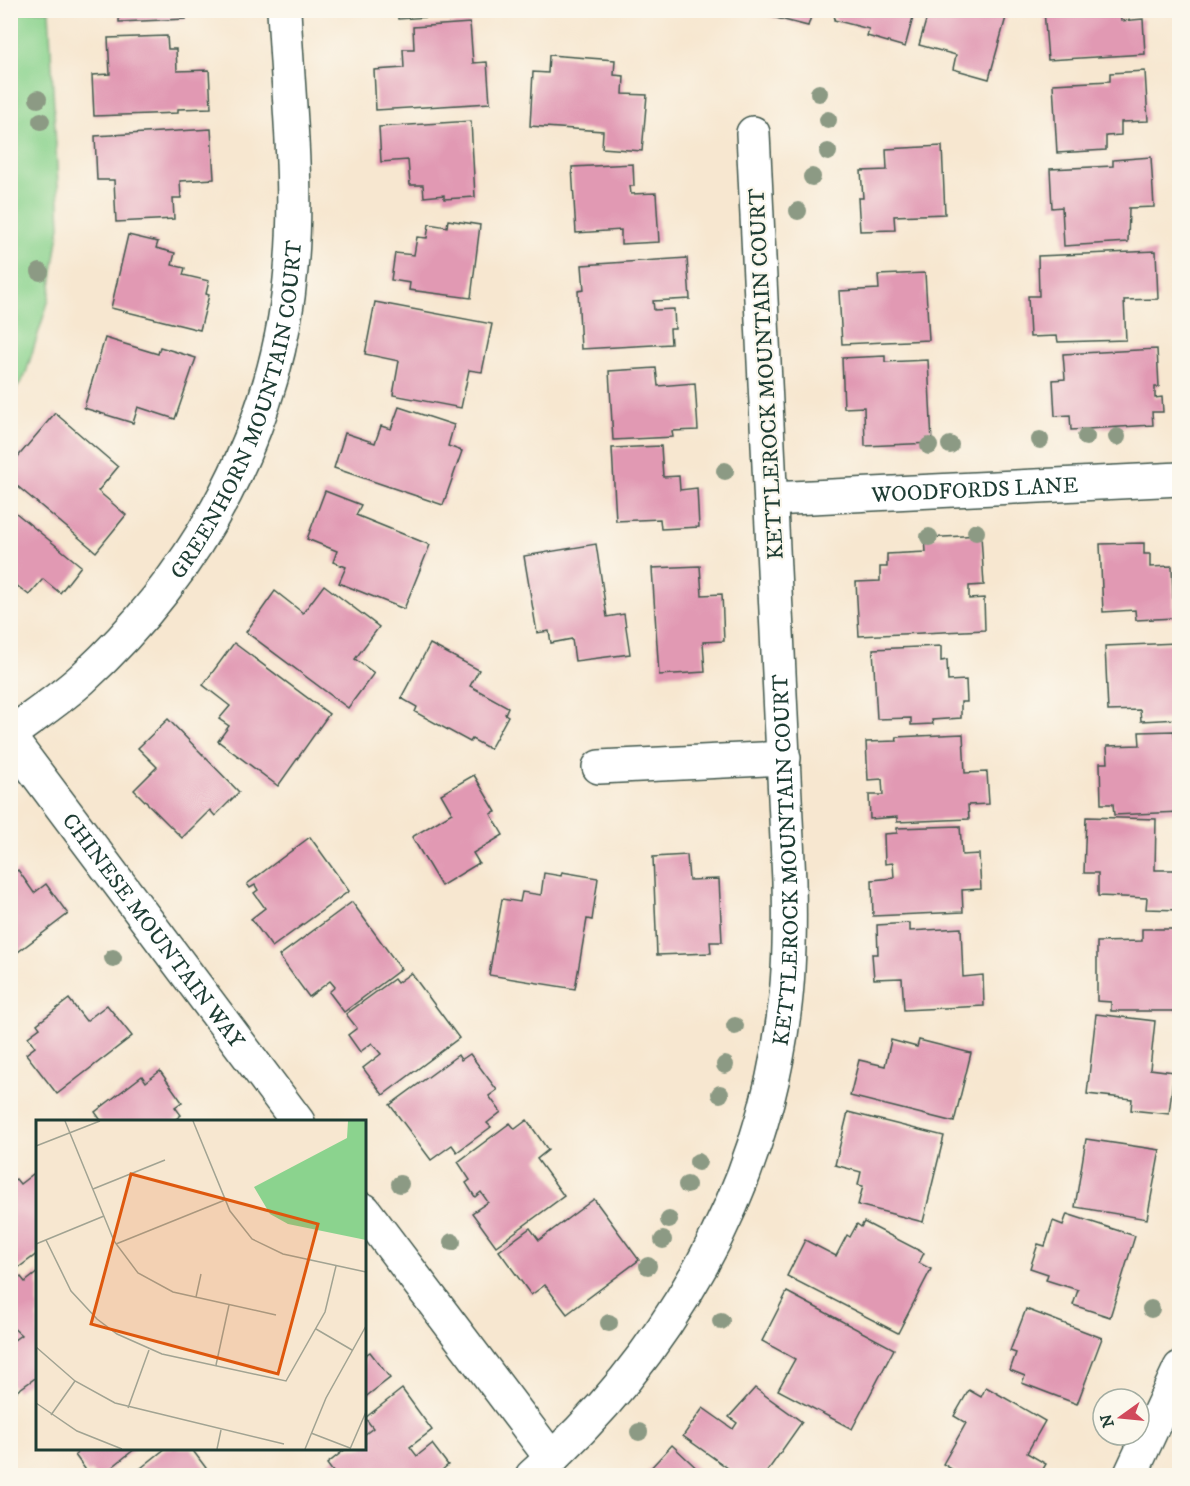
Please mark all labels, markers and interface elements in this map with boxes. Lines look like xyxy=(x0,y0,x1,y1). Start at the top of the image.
street label: KETTLEROCK MOUNTAIN COURT xyxy=(743,187,790,560)
street label: GREENHORN MOUNTAIN COURT xyxy=(165,239,308,584)
street label: WOODFORDS LANE xyxy=(870,472,1079,509)
street label: KETTLEROCK MOUNTAIN COURT xyxy=(767,673,805,1048)
street label: CHINESE MOUNTAIN WAY xyxy=(56,808,250,1055)
inset map xyxy=(36,1120,366,1450)
north arrow xyxy=(1091,1387,1151,1447)
text: N xyxy=(1096,1412,1119,1430)

